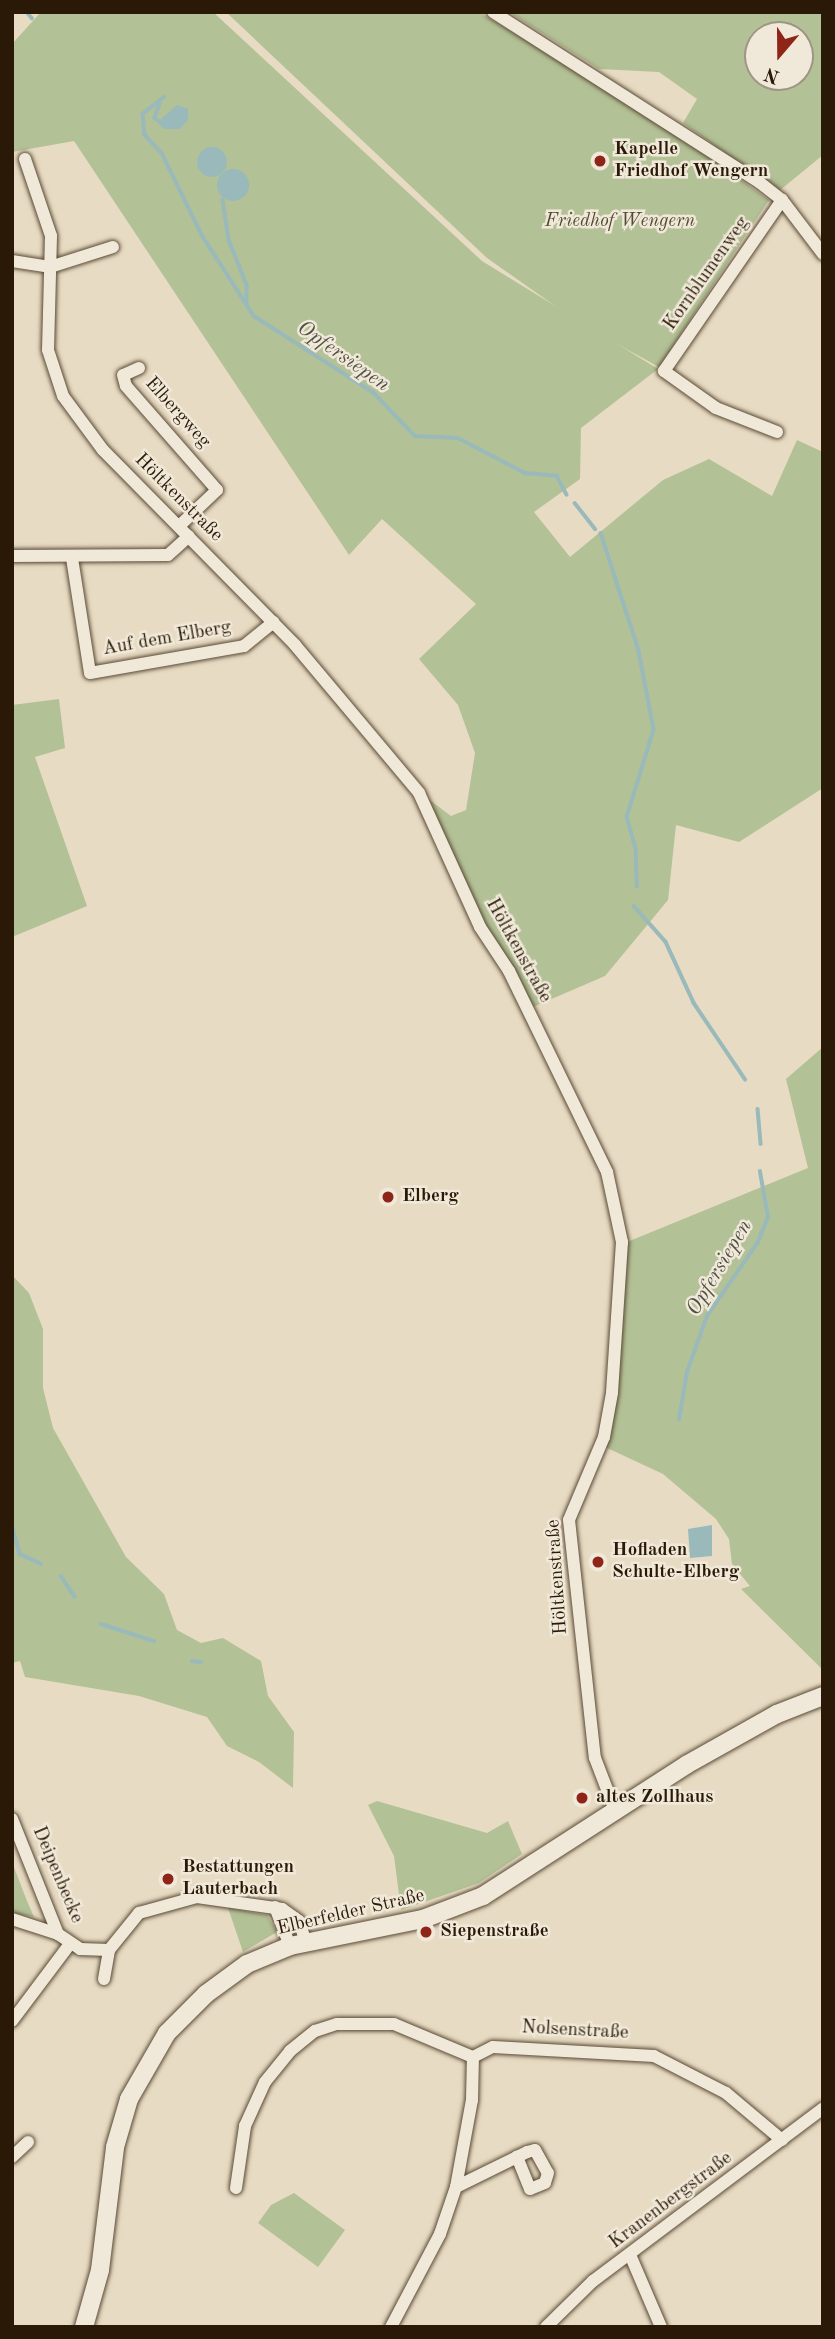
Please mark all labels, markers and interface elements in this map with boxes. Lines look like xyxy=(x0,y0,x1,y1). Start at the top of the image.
north arrow xyxy=(744,21,814,91)
text: N xyxy=(762,63,782,86)
place label: Kapelle Friedhof Wengern xyxy=(614,139,768,183)
marker: Kapelle Friedhof Wengern xyxy=(592,153,608,169)
park label: Friedhof Wengern xyxy=(545,211,695,233)
street label: Kornblumenweg xyxy=(659,213,755,335)
water label: Opfersiepen xyxy=(292,316,394,398)
street label: Elbergweg xyxy=(139,373,215,453)
street label: Höltkenstraße xyxy=(129,449,227,547)
street label: Auf dem Elberg xyxy=(101,616,233,662)
street label: Höltkenstraße xyxy=(480,895,556,1007)
place label: Elberg xyxy=(402,1186,459,1208)
marker: Elberg xyxy=(380,1189,396,1205)
water label: Opfersiepen xyxy=(682,1216,758,1320)
street label: Höltkenstraße xyxy=(543,1518,573,1636)
place label: Hofladen Schulte-Elberg xyxy=(612,1540,739,1584)
marker: Hofladen Schulte-Elberg xyxy=(590,1554,606,1570)
place label: altes Zollhaus xyxy=(596,1787,713,1809)
marker: altes Zollhaus xyxy=(574,1790,590,1806)
street label: Deipenbecke xyxy=(26,1823,88,1927)
place label: Bestattungen Lauterbach xyxy=(182,1857,294,1901)
marker: Bestattungen Lauterbach xyxy=(160,1871,176,1887)
street label: Elberfelder Straße xyxy=(275,1885,427,1941)
place label: Siepenstraße xyxy=(440,1921,549,1943)
marker: Siepenstraße xyxy=(418,1924,434,1940)
street label: Nolsenstraße xyxy=(521,2017,629,2045)
street label: Kranenbergstraße xyxy=(605,2147,737,2255)

